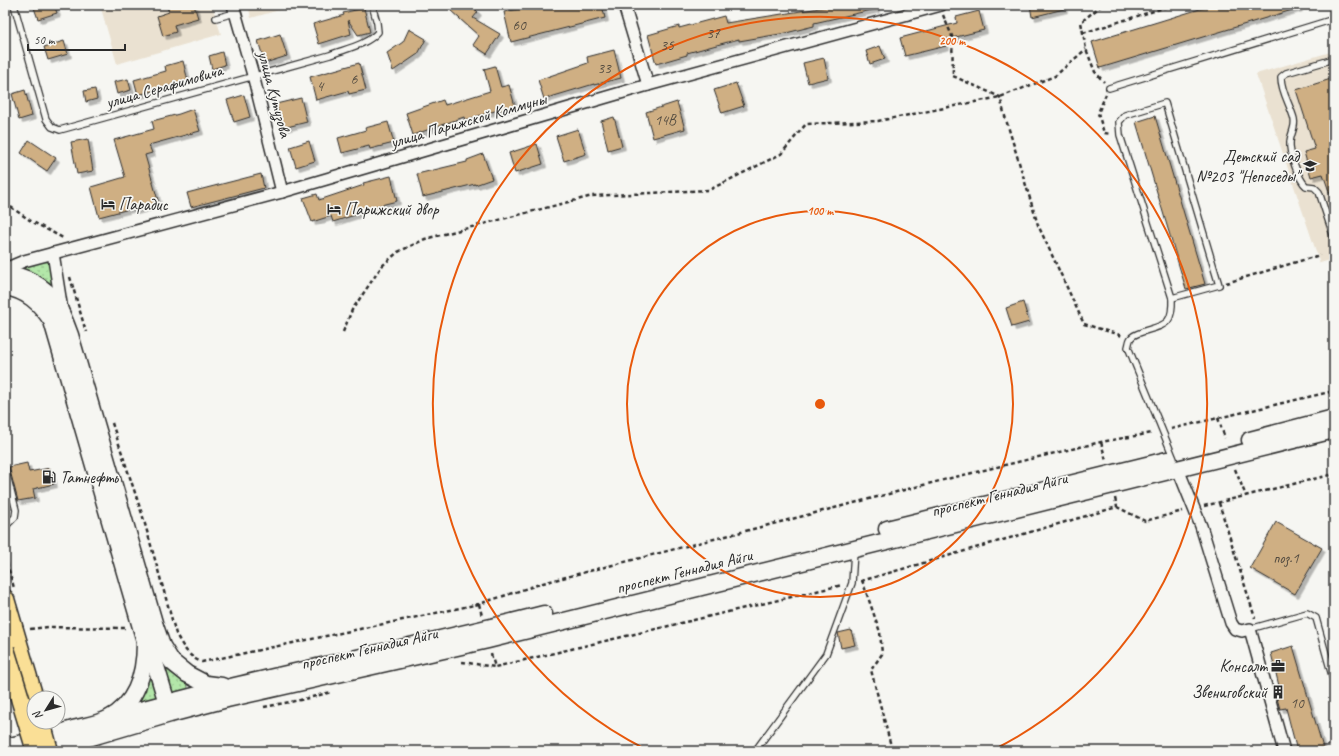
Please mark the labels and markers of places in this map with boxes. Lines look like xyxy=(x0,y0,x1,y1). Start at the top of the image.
place label: Детский сад №203 "Непоседы" xyxy=(1196,146,1303,187)
school or university icon: Детский сад №203 "Непоседы" xyxy=(1302,158,1318,174)
place label: Парадис xyxy=(119,194,168,215)
hotel icon: Парадис xyxy=(100,196,116,212)
place label: Парижский двор xyxy=(345,199,440,220)
hotel icon: Парижский двор xyxy=(326,201,342,217)
centre of rings xyxy=(813,397,827,411)
place label: Татнефть xyxy=(60,467,119,488)
fuel station icon: Татнефть xyxy=(41,469,57,485)
place label: Консалт xyxy=(1219,656,1268,677)
office icon: Консалт xyxy=(1270,658,1286,674)
place label: Звениговский xyxy=(1192,682,1268,703)
building icon: Звениговский xyxy=(1270,684,1286,700)

